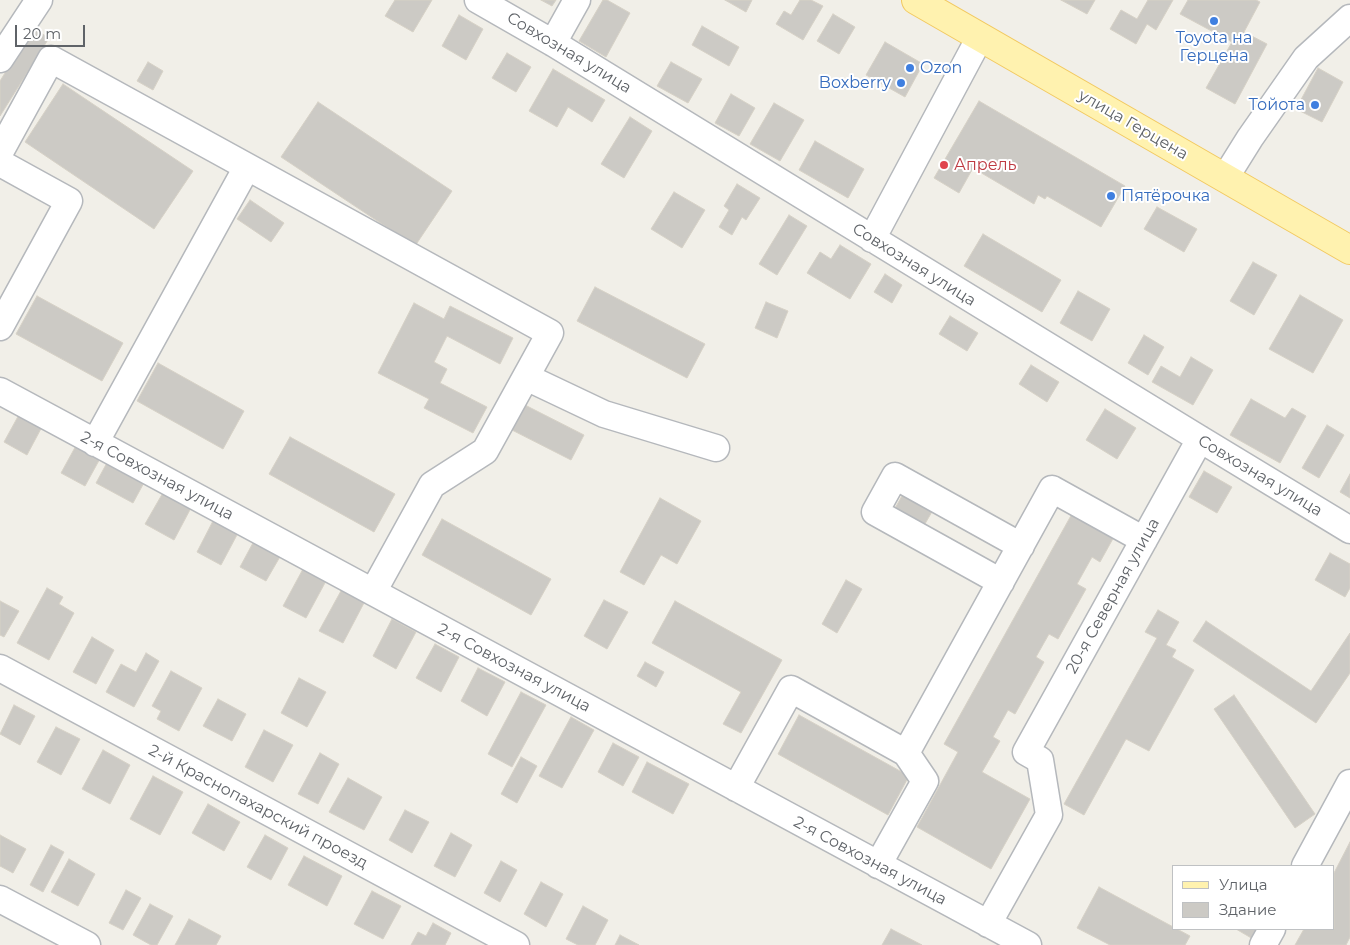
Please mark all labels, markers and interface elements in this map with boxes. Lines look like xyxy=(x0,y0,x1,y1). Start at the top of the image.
street label: Совхозная улица xyxy=(503,8,635,98)
scale bar xyxy=(18,15,88,47)
marker: Toyota на Герцена xyxy=(1208,15,1220,27)
text: 20 m xyxy=(23,24,61,43)
place label: Toyota на Герцена xyxy=(1176,28,1252,66)
place label: Ozon xyxy=(920,58,962,78)
marker: Ozon xyxy=(904,62,916,74)
place label: Boxberry xyxy=(819,73,891,93)
marker: Boxberry xyxy=(895,77,907,89)
street label: улица Герцена xyxy=(1075,86,1191,164)
place label: Тойота xyxy=(1249,95,1305,115)
marker: Тойота xyxy=(1309,99,1321,111)
place label: Апрель xyxy=(954,155,1016,175)
marker: Апрель xyxy=(938,159,950,171)
place label: Пятёрочка xyxy=(1121,186,1210,206)
marker: Пятёрочка xyxy=(1105,190,1117,202)
street label: Совхозная улица xyxy=(849,219,979,311)
street label: 2-я Совхозная улица xyxy=(77,428,237,524)
street label: Совхозная улица xyxy=(1194,431,1326,521)
street label: 20-я Северная улица xyxy=(1062,515,1164,677)
street label: 2-я Совхозная улица xyxy=(434,620,594,716)
street label: 2-й Краснопахарский проезд xyxy=(145,741,371,873)
street label: 2-я Совхозная улица xyxy=(790,813,950,909)
legend xyxy=(1172,865,1335,930)
text: Улица xyxy=(1219,875,1267,894)
text: Здание xyxy=(1219,900,1277,919)

